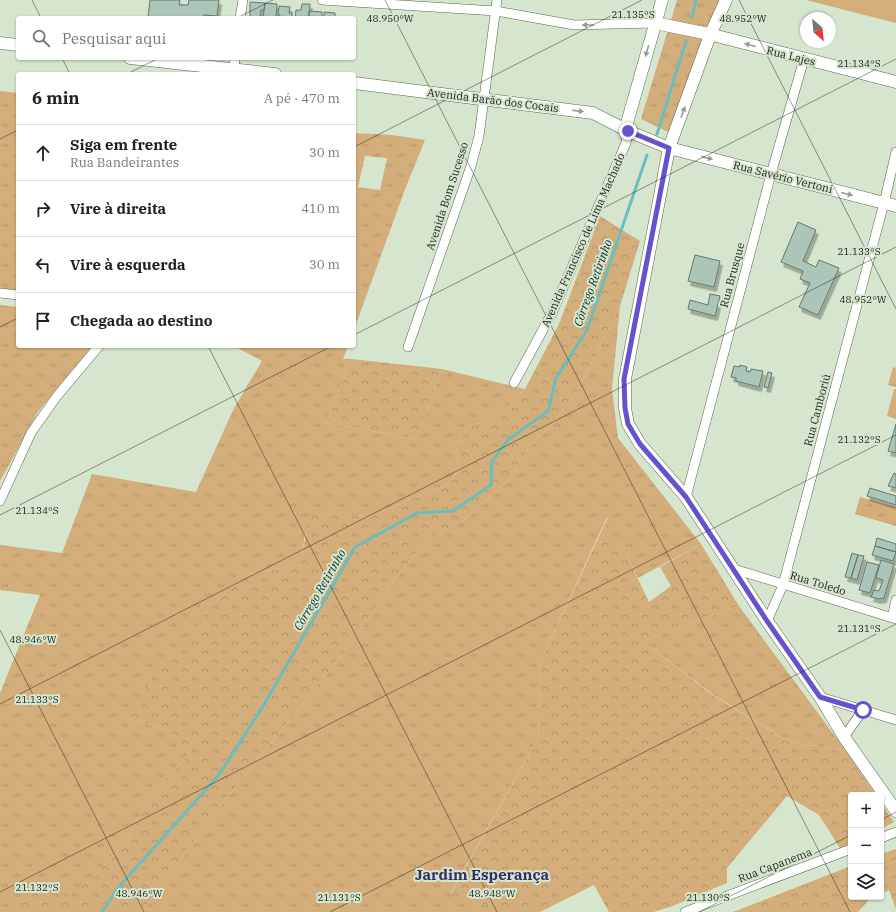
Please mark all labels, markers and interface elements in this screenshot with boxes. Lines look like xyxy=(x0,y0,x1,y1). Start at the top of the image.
text: 21.135°S xyxy=(611,8,655,21)
text: 48.950°W xyxy=(366,12,414,25)
text: 48.952°W xyxy=(719,12,767,25)
north arrow xyxy=(800,12,836,48)
search box xyxy=(16,16,356,60)
one-way arrow xyxy=(581,22,594,28)
icon: search xyxy=(30,27,52,49)
text: Pesquisar aqui xyxy=(62,29,166,48)
one-way arrow xyxy=(743,42,755,48)
street label: Rua Lajes xyxy=(765,43,817,69)
one-way arrow xyxy=(644,45,650,57)
text: 21.134°S xyxy=(837,57,881,70)
street label: Avenida Barão dos Cocais xyxy=(426,85,560,115)
text: 6 min xyxy=(32,87,80,109)
text: A pé · 470 m xyxy=(264,90,340,107)
one-way arrow xyxy=(680,105,686,117)
one-way arrow xyxy=(572,108,585,114)
route end xyxy=(619,122,637,140)
text: Siga em frente xyxy=(70,135,177,154)
street label: Avenida Bom Sucesso xyxy=(423,140,471,252)
icon: ahead xyxy=(32,142,54,164)
text: 30 m xyxy=(309,144,340,161)
street label: Avenida Francisco de Lima Machado xyxy=(538,151,628,329)
text: Rua Bandeirantes xyxy=(70,154,179,171)
one-way arrow xyxy=(701,155,713,161)
street label: Rua Savério Vertoni xyxy=(732,158,835,196)
one-way arrow xyxy=(840,191,853,197)
icon: right xyxy=(32,198,54,220)
text: Vire à direita xyxy=(70,199,166,218)
text: 410 m xyxy=(301,200,340,217)
water label: Córrego Retirinho xyxy=(570,237,615,328)
street label: Rua Brusque xyxy=(717,241,747,309)
text: 21.133°S xyxy=(837,245,881,258)
icon: left xyxy=(32,254,54,276)
text: Vire à esquerda xyxy=(70,255,186,274)
text: 30 m xyxy=(309,256,340,273)
text: 48.952°W xyxy=(839,293,887,306)
icon: arrive xyxy=(32,310,54,332)
text: Chegada ao destino xyxy=(70,311,213,330)
street label: Rua Camboriú xyxy=(801,372,833,448)
text: 21.132°S xyxy=(837,433,881,446)
text: 21.134°S xyxy=(15,504,59,517)
water label: Córrego Retirinho xyxy=(290,546,349,633)
street label: Rua Toledo xyxy=(788,568,848,598)
text: 21.131°S xyxy=(837,622,881,635)
text: 48.946°W xyxy=(9,633,57,646)
text: 21.133°S xyxy=(15,693,59,706)
route start xyxy=(854,701,872,719)
map controls xyxy=(848,792,884,900)
button: + xyxy=(848,792,884,828)
button: − xyxy=(848,828,884,864)
street label: Rua Capanema xyxy=(736,844,814,886)
button: layers xyxy=(848,864,884,900)
district label: Jardim Esperança xyxy=(415,865,549,884)
text: 21.132°S xyxy=(15,881,59,894)
text: 48.946°W xyxy=(115,887,163,900)
text: 48.948°W xyxy=(468,887,516,900)
text: 21.131°S xyxy=(317,891,361,904)
text: 21.130°S xyxy=(686,891,730,904)

